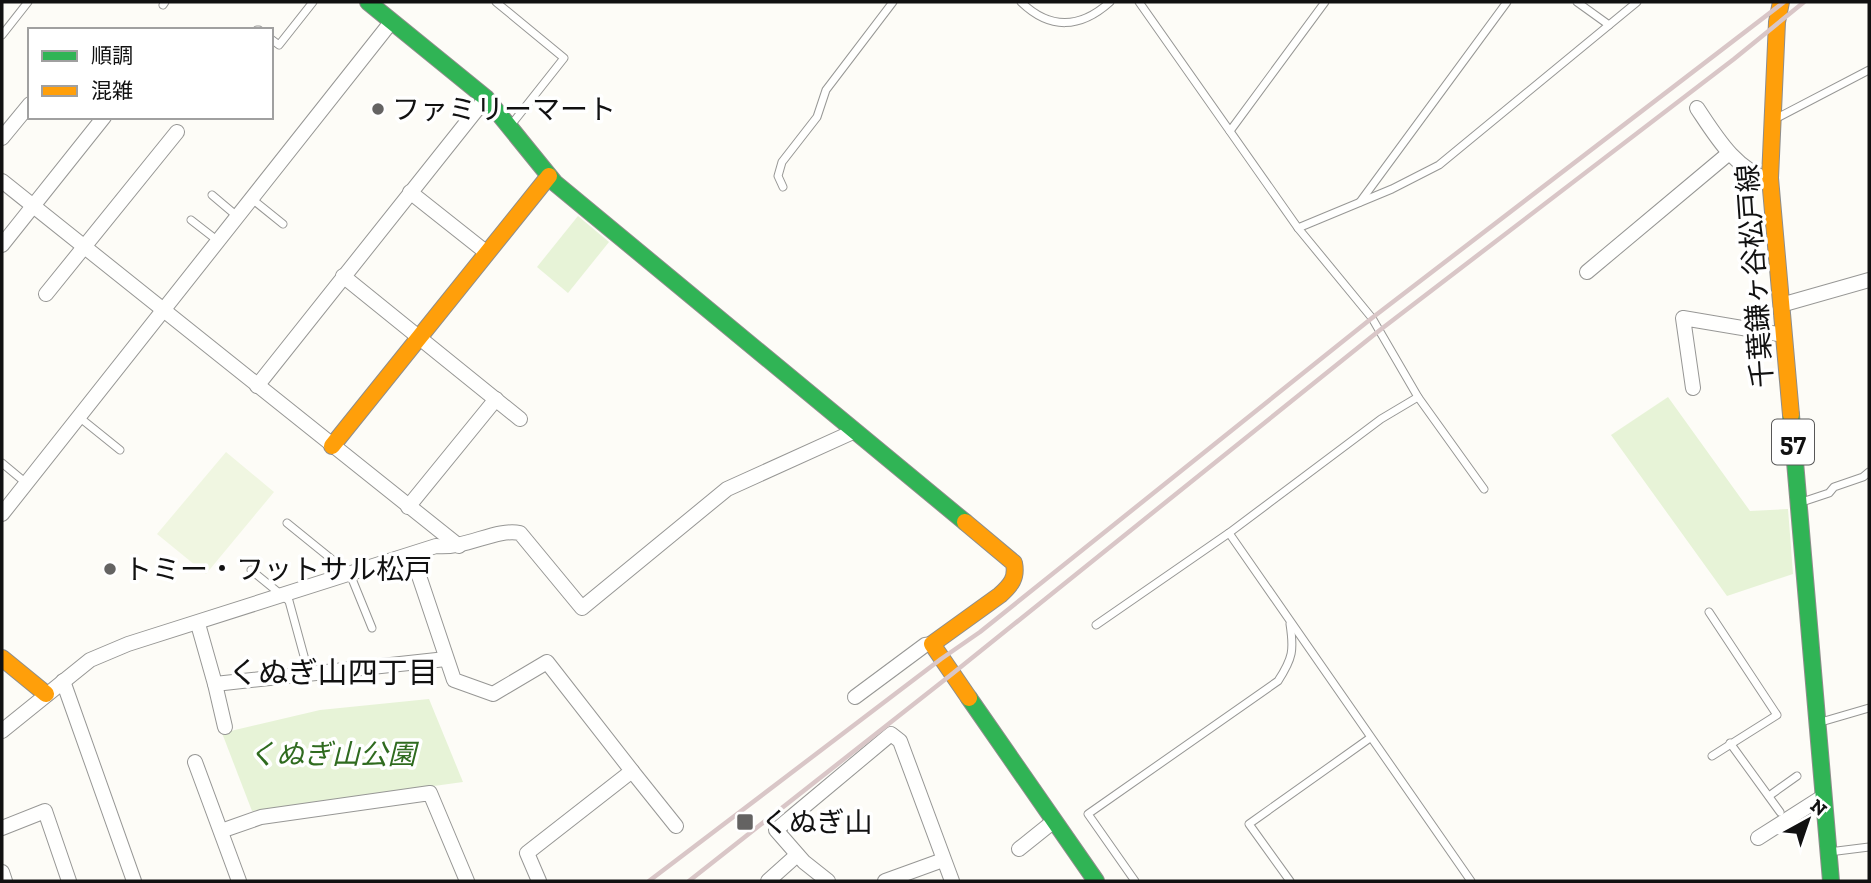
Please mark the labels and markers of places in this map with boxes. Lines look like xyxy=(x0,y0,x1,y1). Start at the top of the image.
place label: ファミリーマート xyxy=(392,93,616,126)
marker: ファミリーマート xyxy=(370,101,386,117)
place label: トミー・フットサル松戸 xyxy=(124,553,432,586)
marker: トミー・フットサル松戸 xyxy=(102,561,118,577)
place label: くぬぎ山 xyxy=(761,806,872,839)
marker: くぬぎ山 xyxy=(735,812,755,832)

